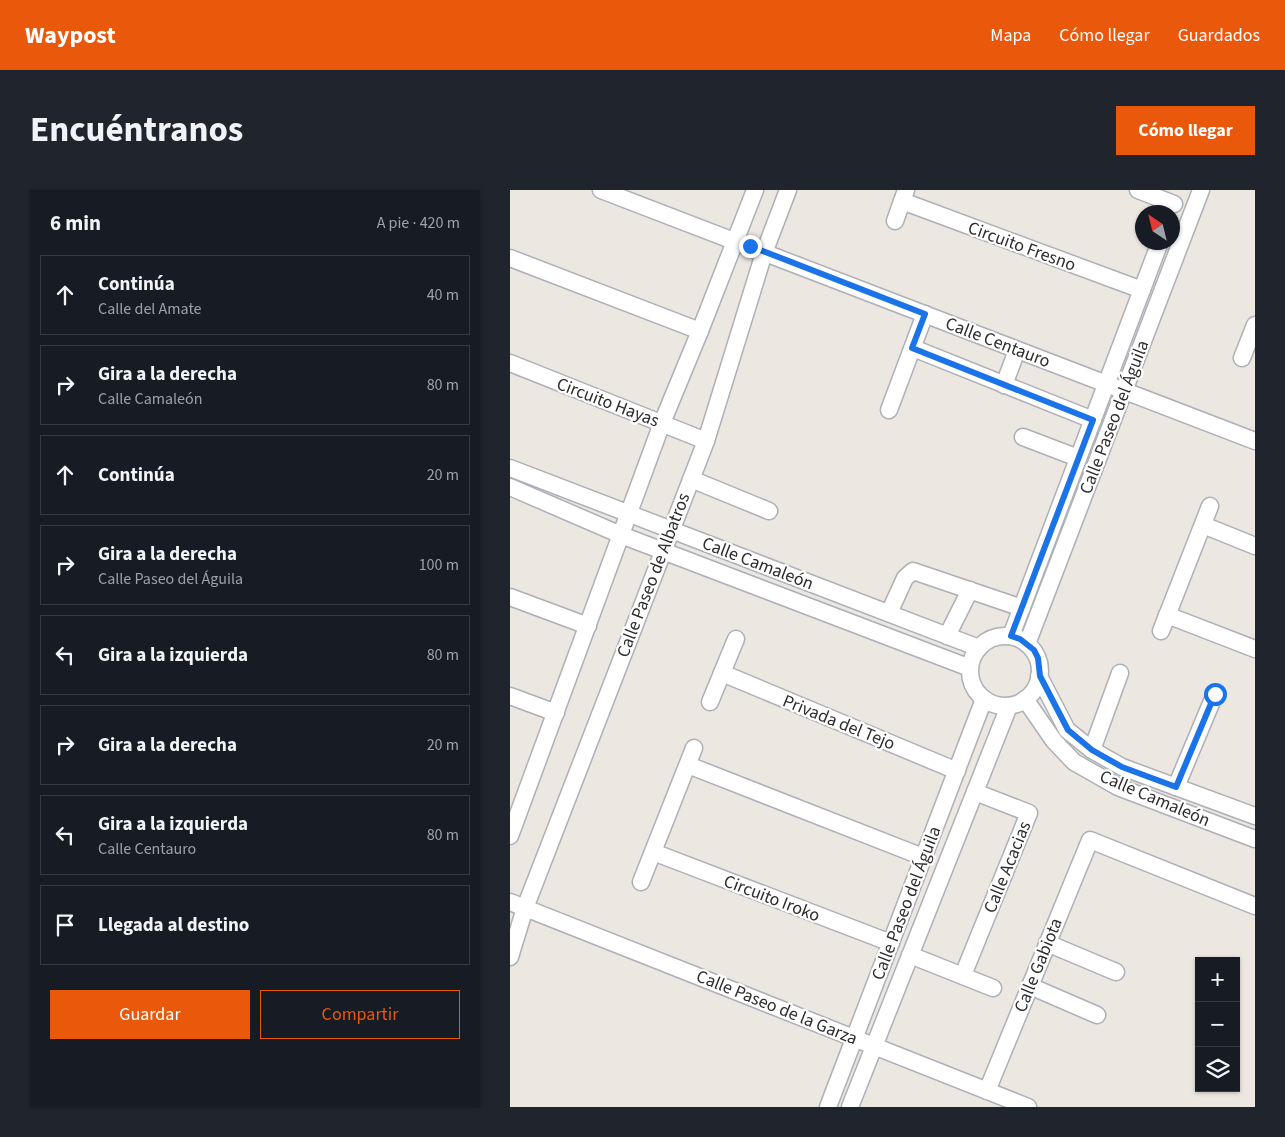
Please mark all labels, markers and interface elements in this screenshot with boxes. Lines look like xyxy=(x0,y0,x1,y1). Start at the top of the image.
text: Waypost xyxy=(25,18,116,53)
text: Mapa xyxy=(990,23,1031,48)
text: Cómo llegar xyxy=(1059,23,1150,48)
text: Guardados xyxy=(1178,23,1260,48)
text: Encuéntranos xyxy=(30,105,243,155)
button: Cómo llegar xyxy=(1116,106,1255,155)
north arrow xyxy=(1135,205,1180,250)
text: 6 min xyxy=(50,208,101,238)
text: A pie · 420 m xyxy=(377,212,460,234)
street label: Circuito Fresno xyxy=(964,215,1079,278)
route end xyxy=(739,235,762,258)
text: Continúa xyxy=(98,271,175,298)
icon: ahead xyxy=(51,281,79,309)
text: 40 m xyxy=(427,284,459,306)
text: Calle del Amate xyxy=(98,298,202,320)
street label: Calle Centauro xyxy=(942,311,1054,374)
street label: Calle Paseo del Águila xyxy=(1074,337,1155,498)
text: Gira a la derecha xyxy=(98,361,237,388)
icon: right xyxy=(51,371,79,399)
street label: Circuito Hayas xyxy=(553,371,663,433)
text: 80 m xyxy=(427,374,459,396)
text: Calle Camaleón xyxy=(98,388,202,410)
icon: ahead xyxy=(51,461,79,489)
text: Continúa xyxy=(98,462,175,489)
text: 20 m xyxy=(427,464,459,486)
street label: Calle Paseo de Albatros xyxy=(611,489,696,661)
street label: Calle Camaleón xyxy=(698,531,817,596)
text: Gira a la derecha xyxy=(98,541,237,568)
icon: right xyxy=(51,551,79,579)
text: 100 m xyxy=(419,554,459,576)
text: Calle Paseo del Águila xyxy=(98,568,243,590)
icon: left xyxy=(51,641,79,669)
text: Gira a la izquierda xyxy=(98,642,248,669)
text: 80 m xyxy=(427,644,459,666)
route start xyxy=(1204,683,1227,706)
street label: Privada del Tejo xyxy=(779,689,899,756)
icon: right xyxy=(51,731,79,759)
text: Gira a la derecha xyxy=(98,732,237,759)
text: 20 m xyxy=(427,734,459,756)
street label: Calle Camaleón xyxy=(1096,764,1214,833)
text: Gira a la izquierda xyxy=(98,811,248,838)
street label: Calle Acacias xyxy=(978,817,1037,917)
icon: left xyxy=(51,821,79,849)
street label: Calle Paseo del Águila xyxy=(866,823,947,984)
text: 80 m xyxy=(427,824,459,846)
text: Calle Centauro xyxy=(98,838,196,860)
street label: Circuito Iroko xyxy=(720,869,824,928)
icon: arrive xyxy=(51,911,79,939)
text: Llegada al destino xyxy=(98,912,249,939)
street label: Calle Gabiota xyxy=(1008,914,1069,1016)
map controls xyxy=(1195,957,1240,1092)
button: + xyxy=(1195,957,1240,1002)
street label: Calle Paseo de la Garza xyxy=(692,964,861,1051)
button: Guardar xyxy=(50,990,250,1039)
button: Compartir xyxy=(260,990,460,1039)
button: − xyxy=(1195,1002,1240,1047)
button: layers xyxy=(1195,1047,1240,1092)

